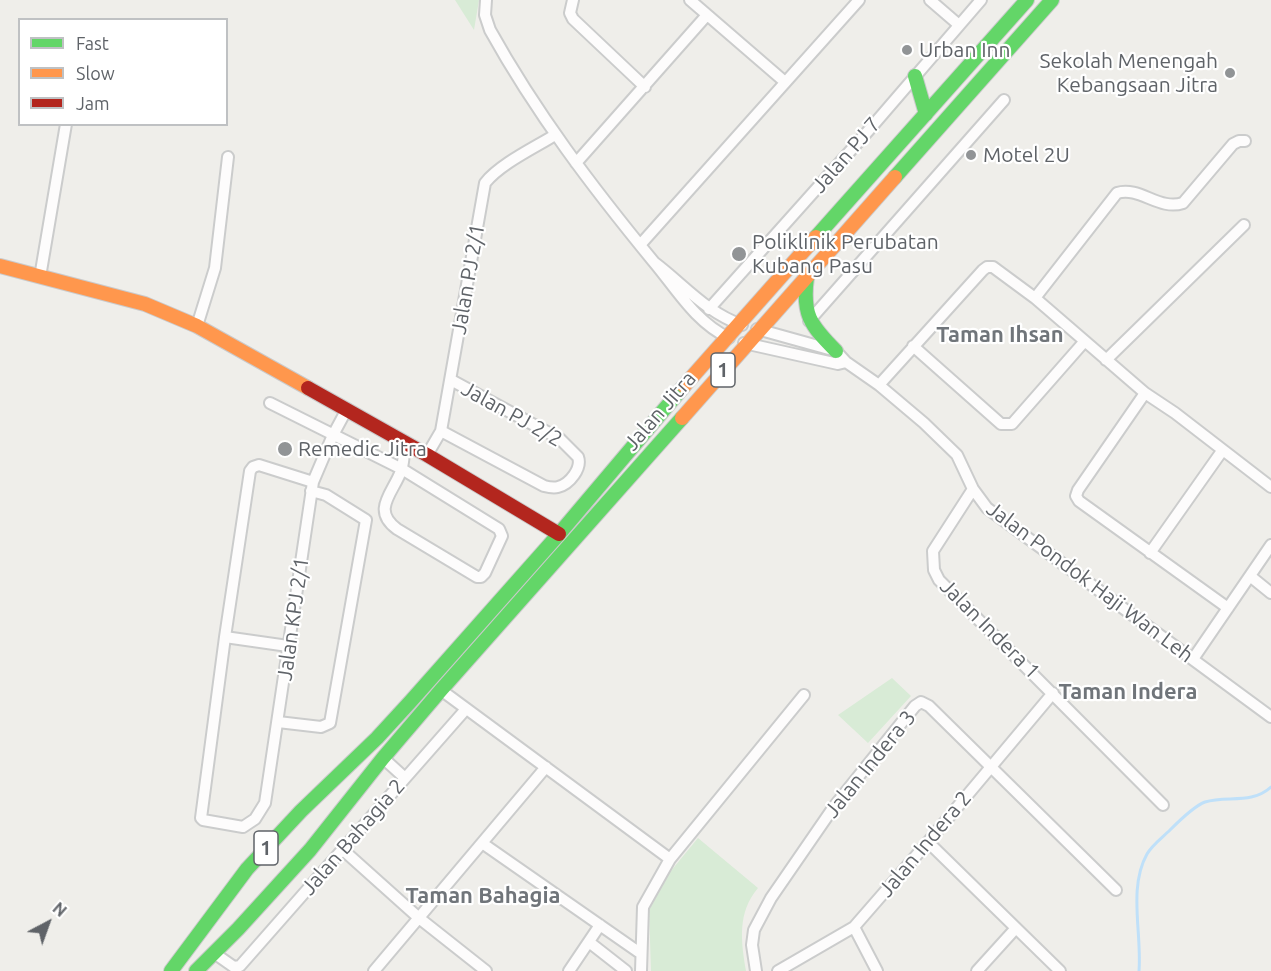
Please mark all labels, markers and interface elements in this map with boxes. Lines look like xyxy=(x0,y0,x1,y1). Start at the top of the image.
legend xyxy=(18,18,228,126)
text: Fast xyxy=(76,33,109,53)
place label: Urban Inn xyxy=(919,37,1011,63)
marker: Urban Inn xyxy=(900,43,914,57)
place label: Sekolah Menengah Kebangsaan Jitra xyxy=(1040,48,1218,98)
text: Slow xyxy=(76,63,115,83)
marker: Sekolah Menengah Kebangsaan Jitra xyxy=(1223,66,1237,80)
text: Jam xyxy=(76,93,110,113)
street label: Jalan PJ 7 xyxy=(806,112,886,198)
place label: Motel 2U xyxy=(983,142,1070,168)
marker: Motel 2U xyxy=(964,148,978,162)
street label: Jalan PJ 2/1 xyxy=(446,222,490,336)
place label: Poliklinik Perubatan Kubang Pasu xyxy=(752,229,939,279)
marker: Poliklinik Perubatan Kubang Pasu xyxy=(730,245,748,263)
district label: Taman Ihsan xyxy=(936,322,1064,348)
road number: 1 xyxy=(711,353,735,387)
street label: Jalan Jitra xyxy=(619,366,701,456)
street label: Jalan PJ 2/2 xyxy=(457,376,567,452)
place label: Remedic Jitra xyxy=(298,436,427,462)
marker: Remedic Jitra xyxy=(276,440,294,458)
street label: Jalan Pondok Haji Wan Leh xyxy=(982,496,1198,668)
street label: Jalan KPJ 2/1 xyxy=(272,556,314,682)
street label: Jalan Indera 1 xyxy=(935,574,1045,684)
district label: Taman Indera xyxy=(1059,679,1197,705)
street label: Jalan Indera 3 xyxy=(819,705,921,823)
street label: Jalan Bahagia 2 xyxy=(296,774,410,900)
street label: Jalan Indera 2 xyxy=(873,786,977,902)
road number: 1 xyxy=(254,831,278,865)
district label: Taman Bahagia xyxy=(405,883,561,909)
north arrow xyxy=(18,893,78,953)
text: N xyxy=(49,899,70,920)

